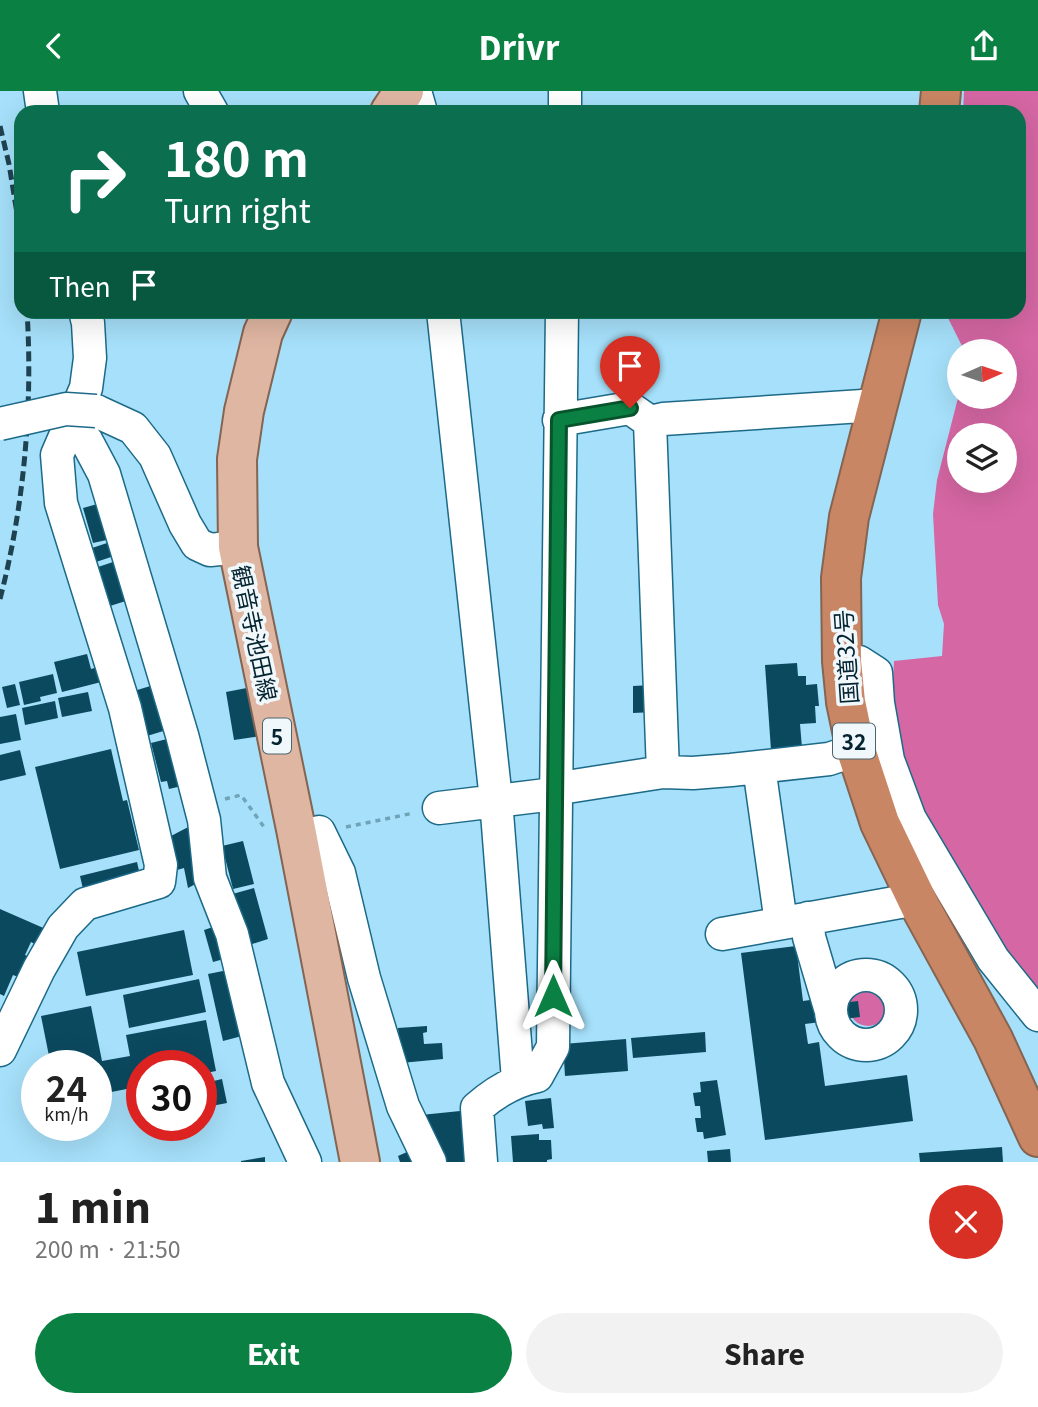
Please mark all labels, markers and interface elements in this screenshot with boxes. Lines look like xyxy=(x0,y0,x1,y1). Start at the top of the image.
text: Drivr xyxy=(479,23,559,69)
icon: back xyxy=(35,27,73,65)
icon: share xyxy=(965,27,1003,65)
text: 180 m xyxy=(164,120,309,191)
icon: right xyxy=(49,133,140,224)
text: Turn right xyxy=(164,186,311,232)
icon: arrive xyxy=(125,266,163,304)
text: Then xyxy=(49,267,111,304)
pin xyxy=(600,336,660,408)
north arrow xyxy=(947,339,1017,409)
map controls xyxy=(947,339,1017,493)
icon: arrive xyxy=(611,347,649,385)
button: layers xyxy=(947,423,1017,493)
street label: 観音寺池田線 xyxy=(225,562,287,704)
street label: 国道32号 xyxy=(825,609,865,705)
road number: 5 xyxy=(263,719,291,753)
road number: 32 xyxy=(833,723,875,759)
position arrow xyxy=(516,959,590,1033)
speed limit sign: 30 xyxy=(126,1050,217,1141)
text: 24 xyxy=(46,1061,87,1112)
text: km/h xyxy=(44,1100,89,1126)
text: 1 min xyxy=(35,1174,151,1235)
button: close xyxy=(929,1185,1003,1259)
text: 200 m · 21:50 xyxy=(35,1231,180,1265)
button: Exit xyxy=(35,1313,512,1393)
button: Share xyxy=(526,1313,1003,1393)

